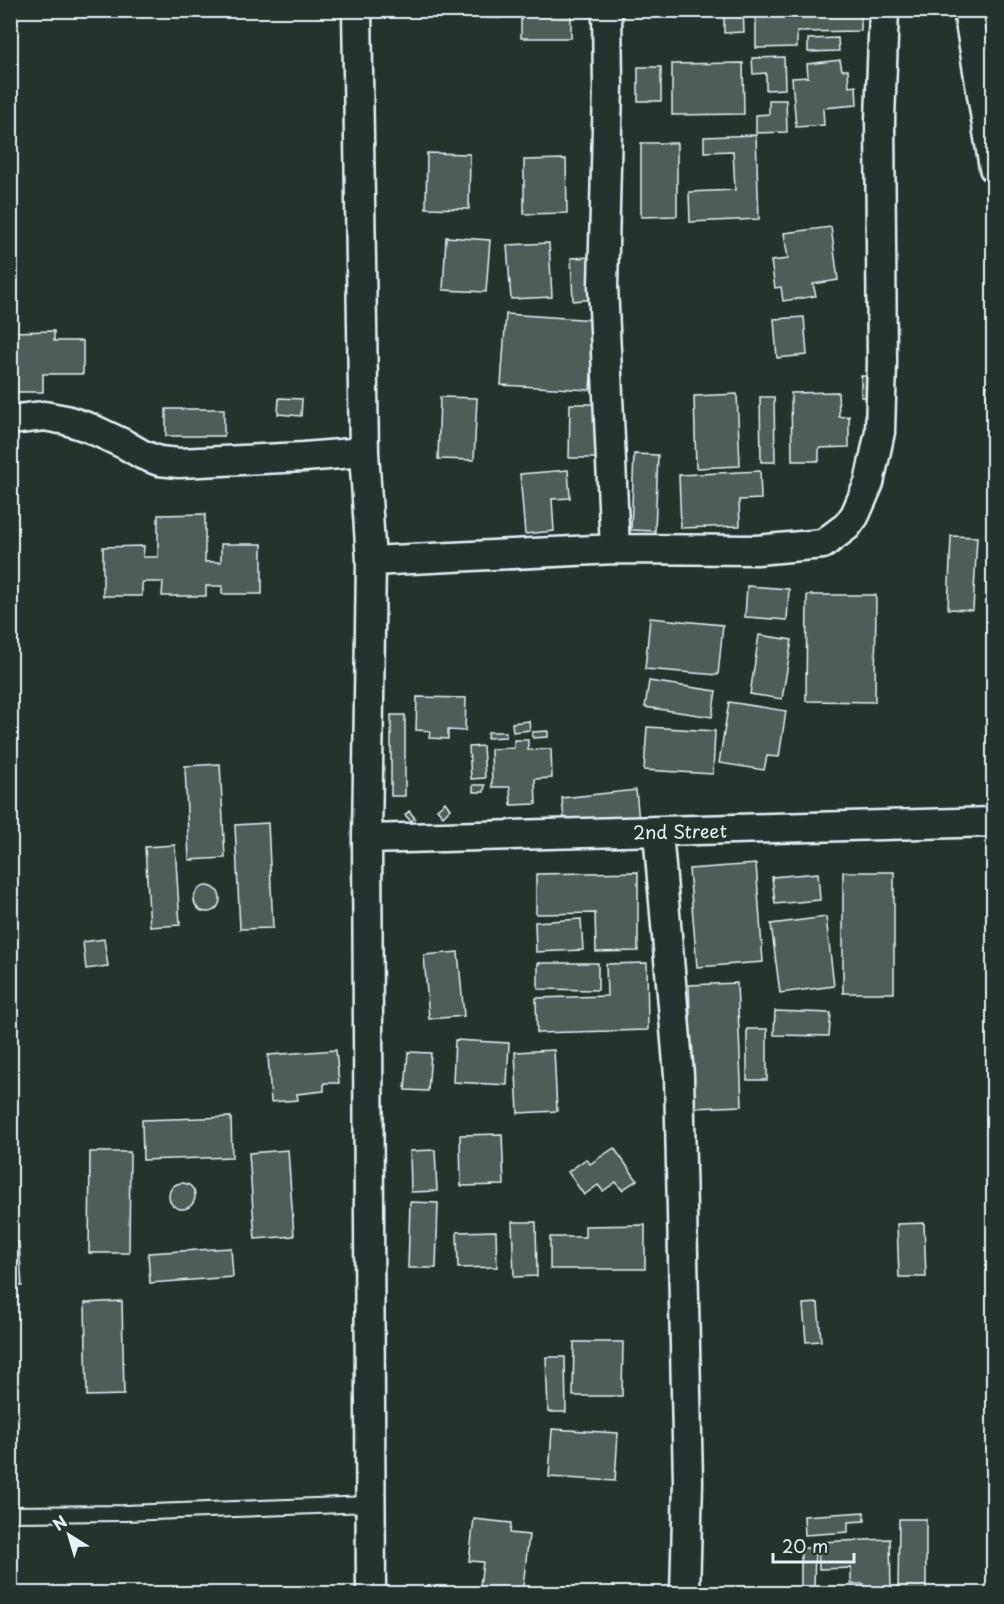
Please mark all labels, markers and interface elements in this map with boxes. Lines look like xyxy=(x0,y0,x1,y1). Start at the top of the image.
street label: 2nd Street xyxy=(633,817,727,845)
north arrow xyxy=(39,1505,99,1565)
text: N xyxy=(47,1509,72,1536)
scale bar xyxy=(773,1526,854,1564)
text: 20 m xyxy=(782,1532,828,1559)

